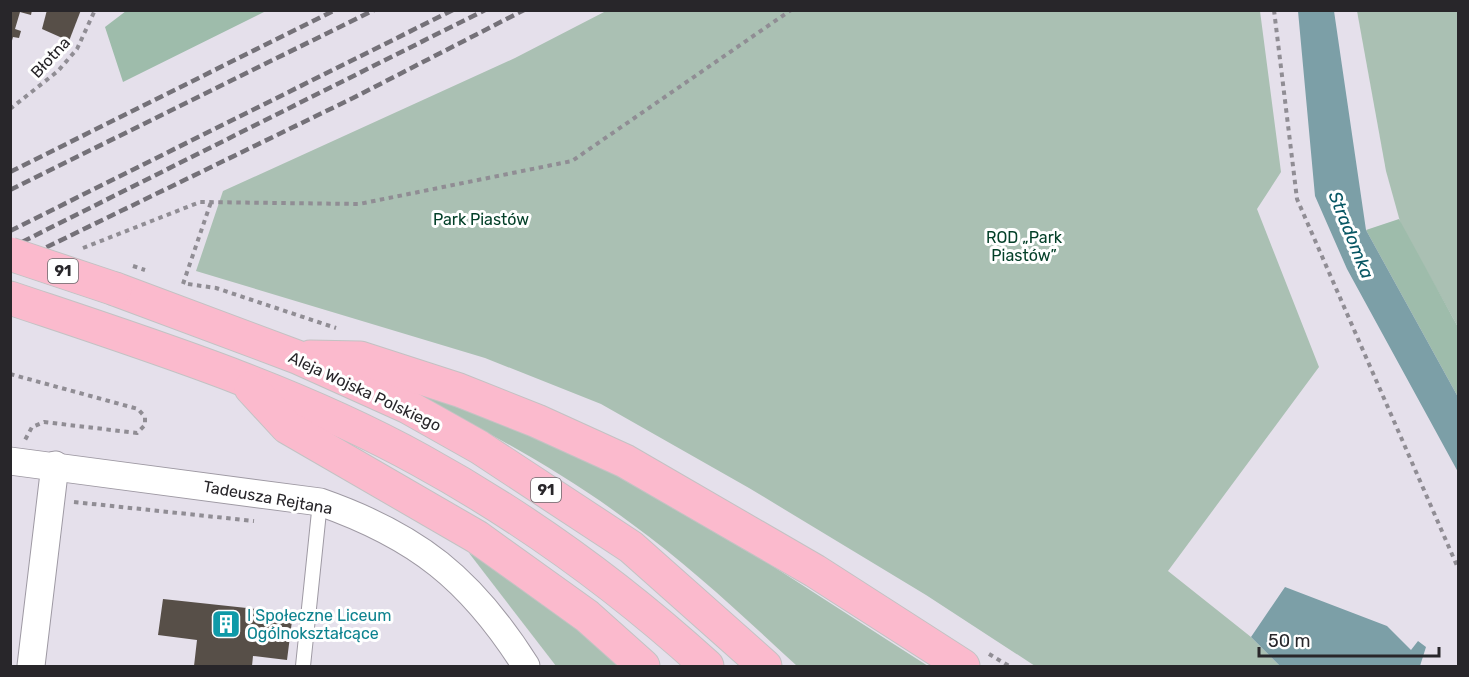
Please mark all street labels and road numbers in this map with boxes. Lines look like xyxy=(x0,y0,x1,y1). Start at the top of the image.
street label: Błotna xyxy=(27,33,74,82)
road number: 91 xyxy=(48,259,78,283)
street label: Aleja Wojska Polskiego xyxy=(286,348,444,435)
street label: Tadeusza Rejtana xyxy=(202,477,334,518)
road number: 91 xyxy=(531,478,561,502)

